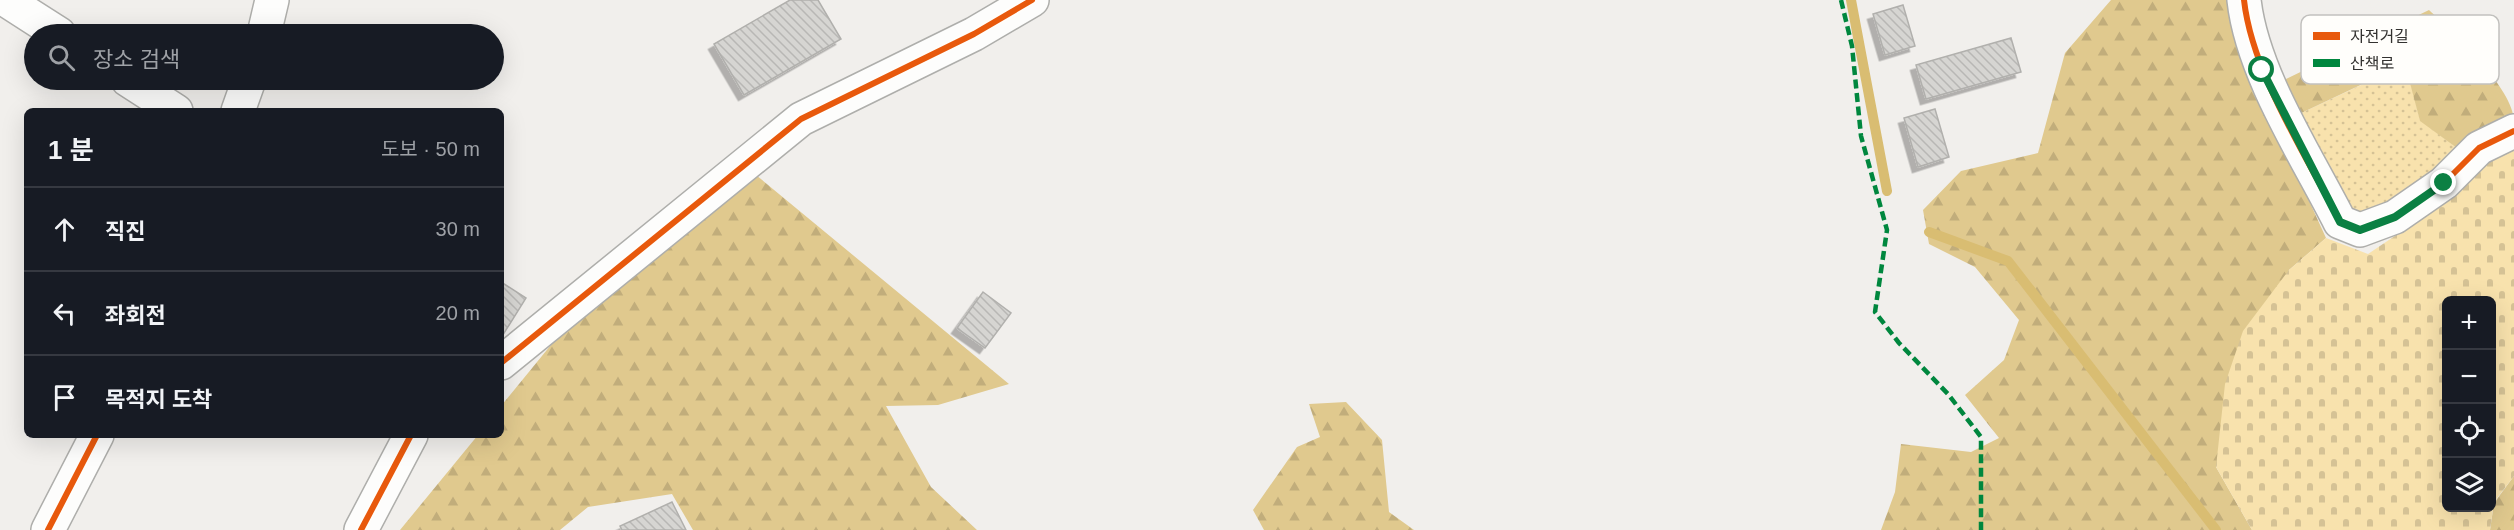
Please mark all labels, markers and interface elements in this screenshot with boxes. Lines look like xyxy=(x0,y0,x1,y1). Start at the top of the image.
legend xyxy=(2301,15,2499,84)
search box xyxy=(24,24,504,90)
text: 자전거길 xyxy=(2350,28,2409,45)
icon: search xyxy=(45,41,78,74)
text: 장소 검색 xyxy=(93,47,180,72)
text: 산책로 xyxy=(2350,55,2394,72)
route start xyxy=(2248,56,2274,82)
text: 1 분 xyxy=(48,135,94,165)
text: 도보 · 50 m xyxy=(381,138,480,160)
route end xyxy=(2430,169,2456,195)
icon: ahead xyxy=(48,213,81,246)
text: 30 m xyxy=(436,218,480,240)
text: 직진 xyxy=(105,219,145,244)
map controls xyxy=(2442,296,2496,512)
button: + xyxy=(2442,296,2496,350)
icon: left xyxy=(48,297,81,330)
text: 20 m xyxy=(436,302,480,324)
text: 좌회전 xyxy=(105,303,166,328)
button: − xyxy=(2442,350,2496,404)
icon: arrive xyxy=(48,381,81,414)
text: 목적지 도착 xyxy=(105,387,212,412)
button: locate xyxy=(2442,404,2496,458)
button: layers xyxy=(2442,458,2496,512)

